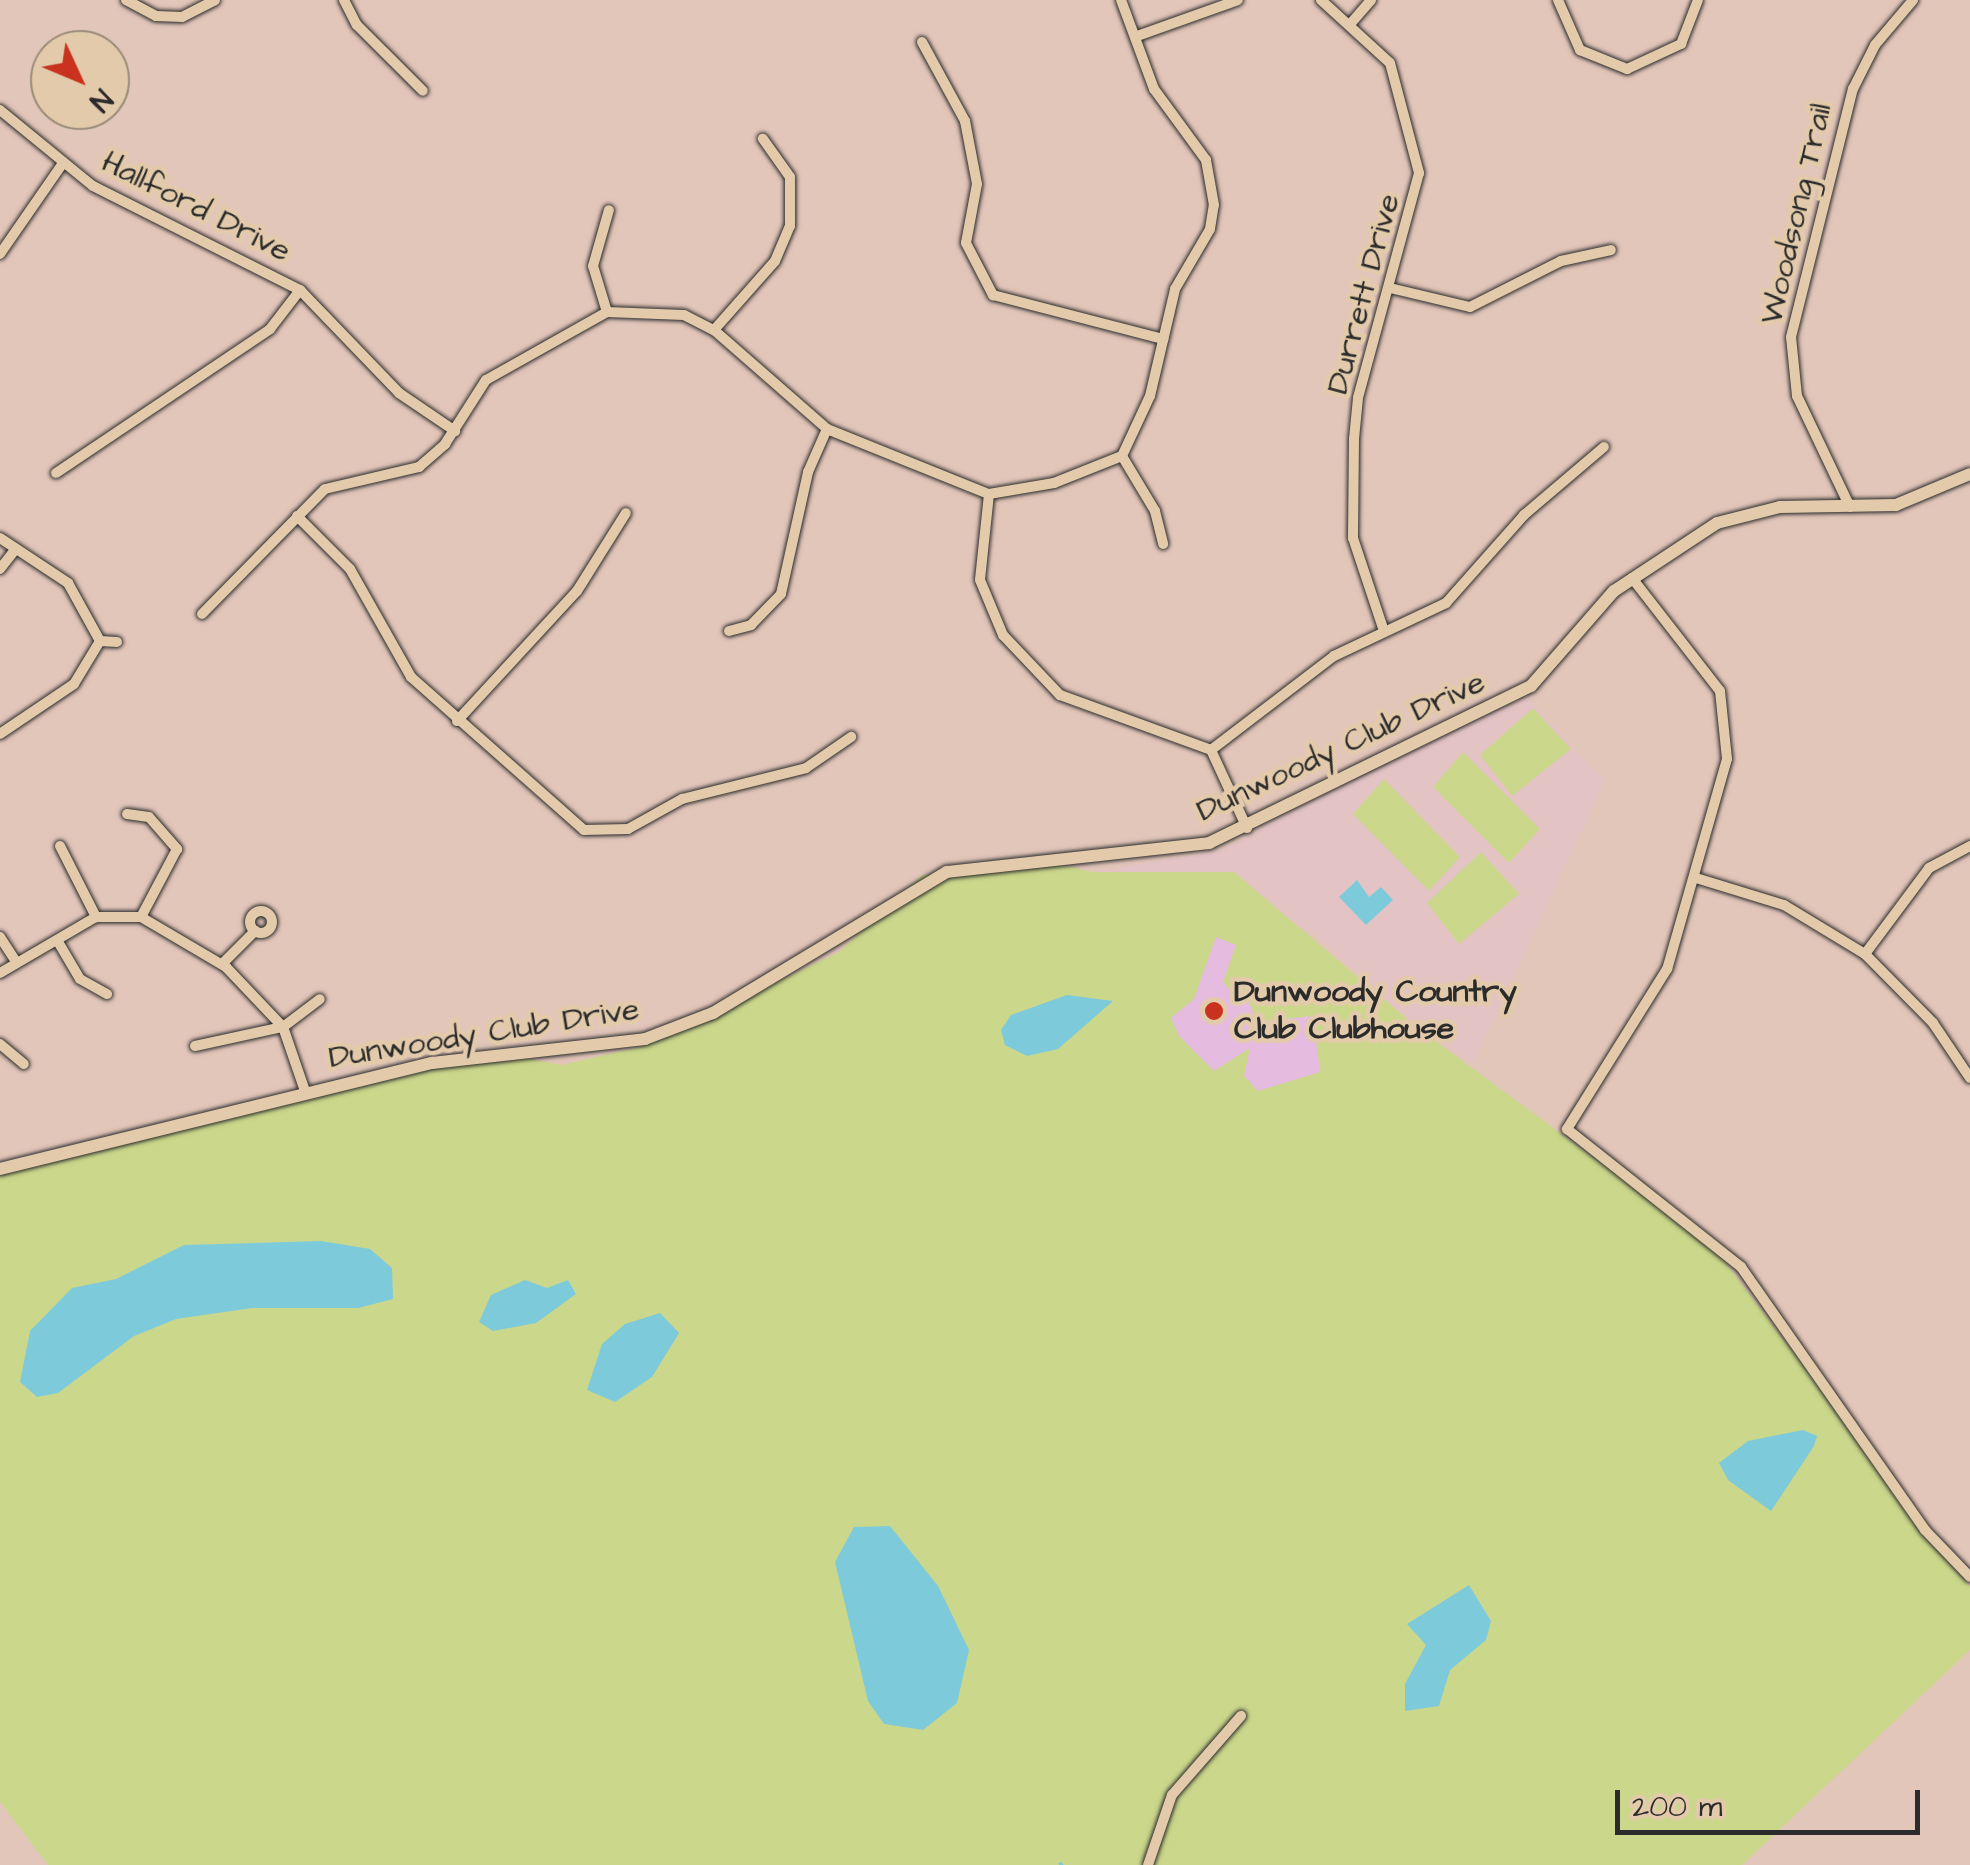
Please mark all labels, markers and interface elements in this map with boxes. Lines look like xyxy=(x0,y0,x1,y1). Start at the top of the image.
north arrow xyxy=(30,30,130,130)
text: N xyxy=(80,80,121,120)
street label: Woodsong Trail xyxy=(1753,100,1841,328)
street label: Hallford Drive xyxy=(95,143,297,271)
street label: Durrett Drive xyxy=(1319,190,1409,398)
street label: Dunwoody Club Drive xyxy=(1191,663,1491,831)
place label: Dunwoody Country Club Clubhouse xyxy=(1234,974,1517,1049)
street label: Dunwoody Club Drive xyxy=(326,991,642,1077)
marker: Dunwoody Country Club Clubhouse xyxy=(1203,1000,1225,1022)
scale bar xyxy=(1620,1770,1925,1832)
text: 200 m xyxy=(1632,1786,1722,1828)

